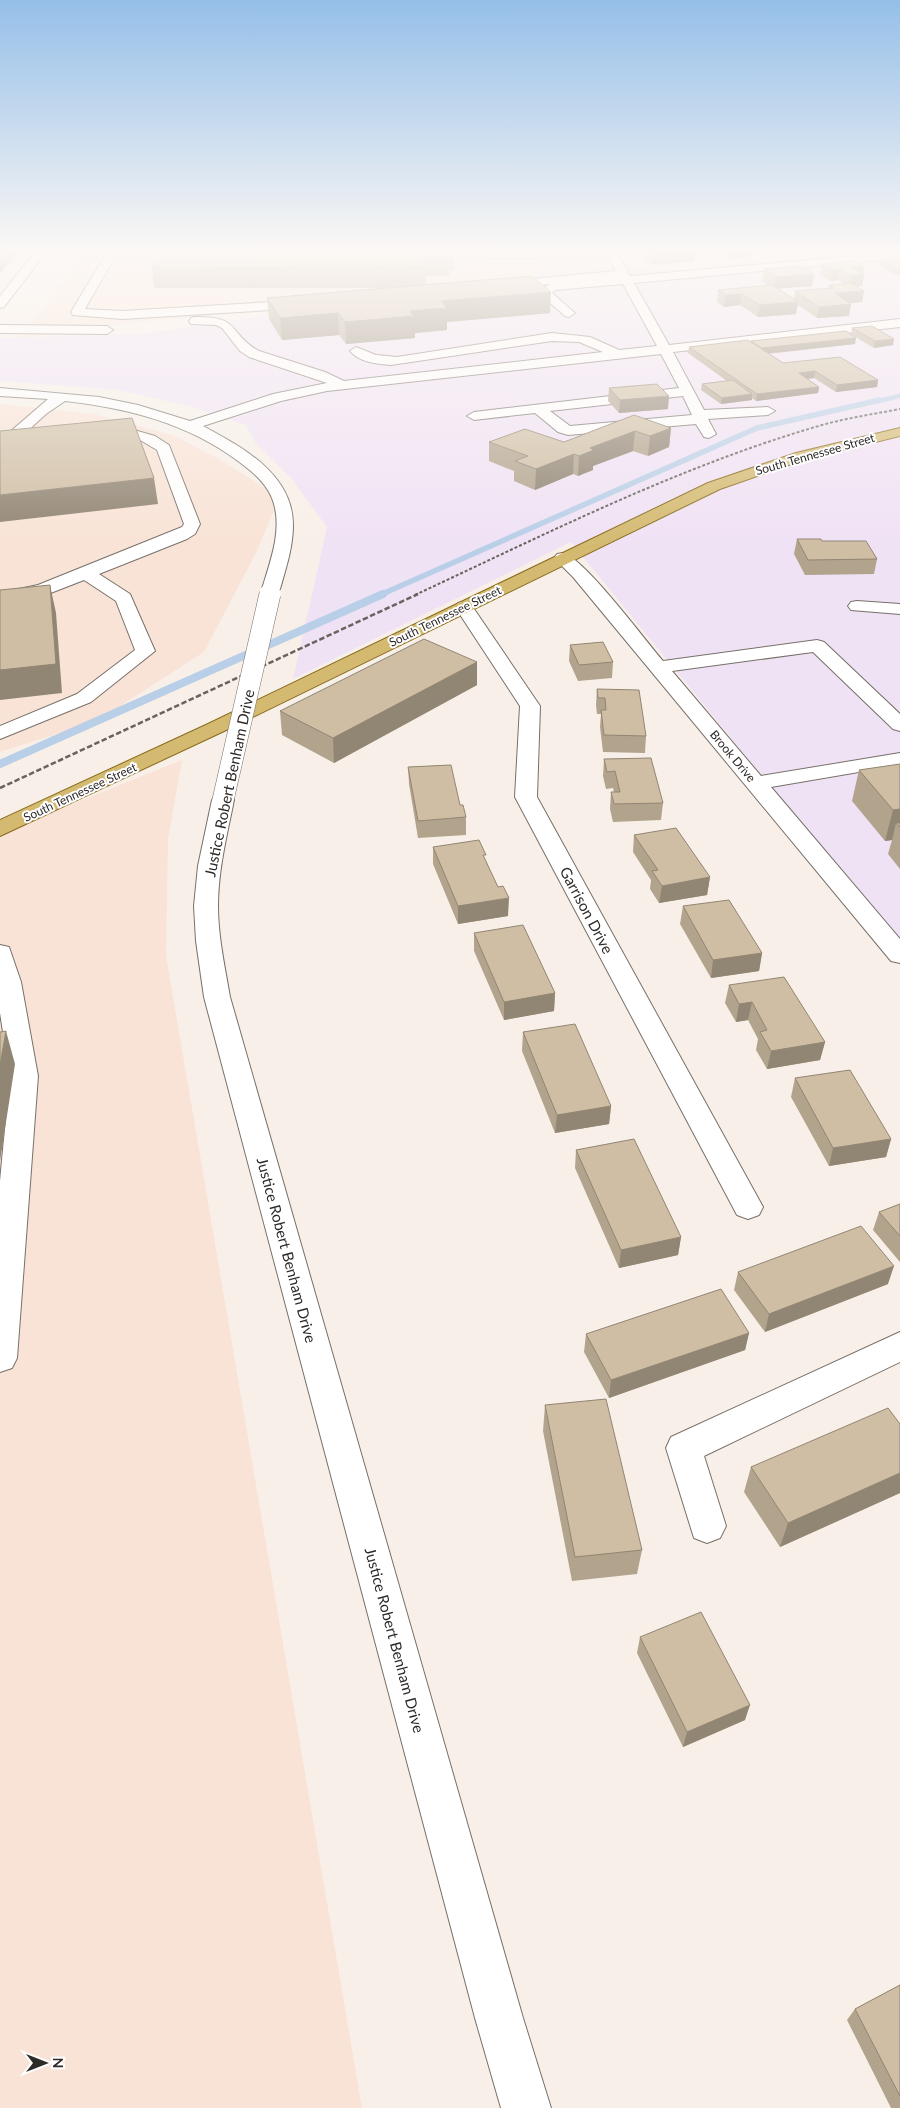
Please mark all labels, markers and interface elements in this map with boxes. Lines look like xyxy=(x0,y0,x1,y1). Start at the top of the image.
street label: South Tennessee Street xyxy=(754,430,877,478)
street label: South Tennessee Street xyxy=(386,582,504,650)
street label: Justice Robert Benham Drive xyxy=(200,688,258,878)
street label: Brook Drive xyxy=(707,727,759,785)
street label: South Tennessee Street xyxy=(21,759,140,825)
street label: Garrison Drive xyxy=(557,863,617,957)
street label: Justice Robert Benham Drive xyxy=(254,1155,320,1345)
street label: Justice Robert Benham Drive xyxy=(362,1545,428,1735)
north arrow xyxy=(20,2038,70,2088)
text: N xyxy=(50,2058,67,2068)

